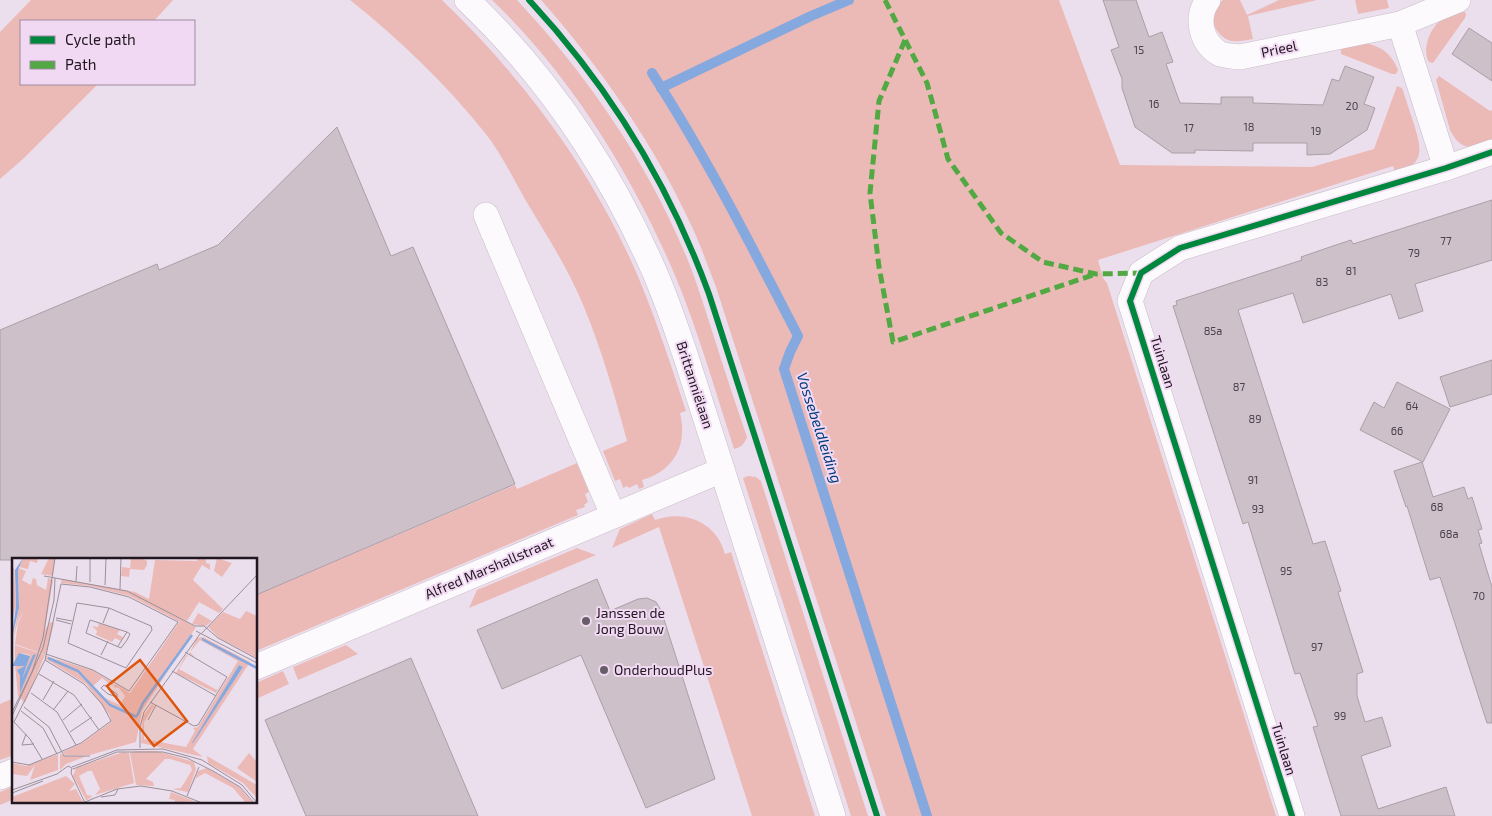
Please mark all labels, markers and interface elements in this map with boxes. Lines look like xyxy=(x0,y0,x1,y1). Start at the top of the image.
legend xyxy=(20,20,195,85)
text: Cycle path xyxy=(65,30,136,48)
street label: Prieel xyxy=(1259,36,1299,61)
house number: 15 xyxy=(1134,43,1144,56)
text: Path xyxy=(65,55,96,73)
house number: 16 xyxy=(1149,97,1159,110)
house number: 20 xyxy=(1346,99,1358,112)
house number: 18 xyxy=(1243,120,1255,133)
house number: 17 xyxy=(1184,121,1194,134)
house number: 19 xyxy=(1311,124,1321,137)
house number: 77 xyxy=(1440,234,1452,247)
house number: 79 xyxy=(1408,246,1420,259)
house number: 81 xyxy=(1345,264,1357,277)
house number: 83 xyxy=(1316,275,1328,288)
house number: 85a xyxy=(1204,324,1222,337)
street label: Tuinlaan xyxy=(1147,333,1180,390)
street label: Brittanniëlaan xyxy=(673,339,718,431)
water label: Vossebeldleiding xyxy=(794,370,846,485)
house number: 87 xyxy=(1233,380,1246,393)
house number: 64 xyxy=(1405,399,1419,412)
house number: 89 xyxy=(1249,412,1261,425)
house number: 66 xyxy=(1391,424,1403,437)
house number: 91 xyxy=(1248,473,1258,486)
house number: 68 xyxy=(1431,500,1443,513)
house number: 93 xyxy=(1252,502,1264,515)
house number: 68a xyxy=(1439,527,1459,540)
street label: Alfred Marshallstraat xyxy=(422,533,556,602)
inset map xyxy=(12,558,258,804)
house number: 95 xyxy=(1280,564,1292,577)
house number: 70 xyxy=(1473,589,1485,602)
place label: Janssen de Jong Bouw xyxy=(596,604,665,637)
marker: Janssen de Jong Bouw xyxy=(580,615,592,627)
house number: 97 xyxy=(1311,640,1323,653)
place label: OnderhoudPlus xyxy=(614,661,712,678)
marker: OnderhoudPlus xyxy=(598,664,610,676)
house number: 99 xyxy=(1334,709,1346,722)
street label: Tuinlaan xyxy=(1268,720,1301,777)

